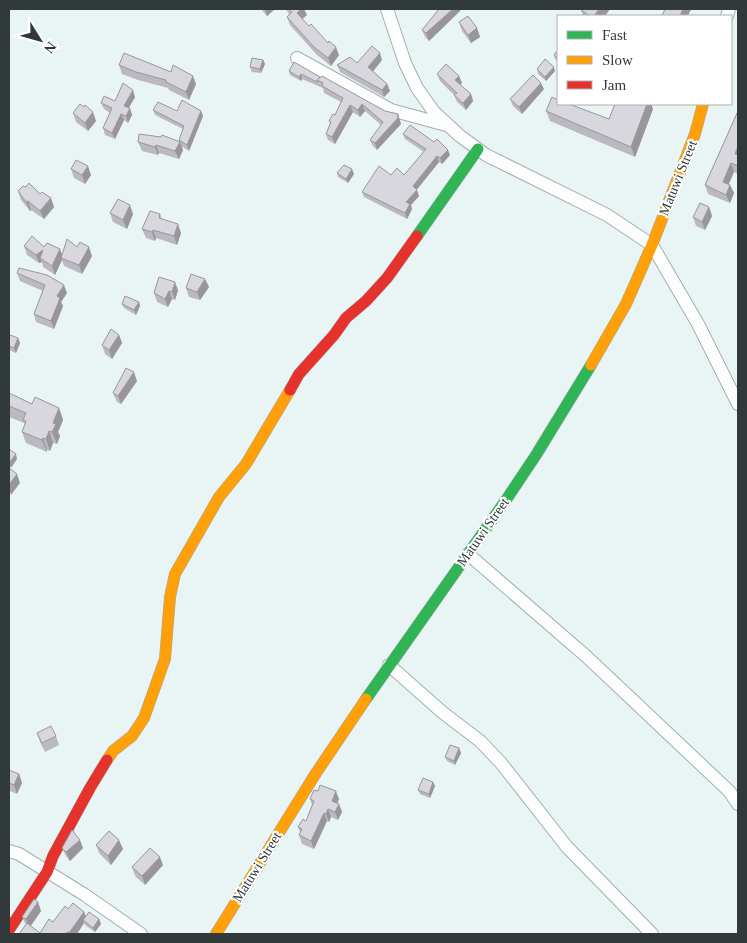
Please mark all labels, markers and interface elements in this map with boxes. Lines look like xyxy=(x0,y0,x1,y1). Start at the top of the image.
north arrow xyxy=(15,15,65,65)
legend xyxy=(557,15,732,105)
text: Fast xyxy=(602,27,628,43)
text: N xyxy=(41,39,59,56)
text: Slow xyxy=(602,52,633,68)
text: Jam xyxy=(602,77,626,93)
street label: Matuwi Street xyxy=(656,138,700,218)
street label: Matuwi Street xyxy=(454,495,512,569)
street label: Matuwi Street xyxy=(230,829,285,905)

